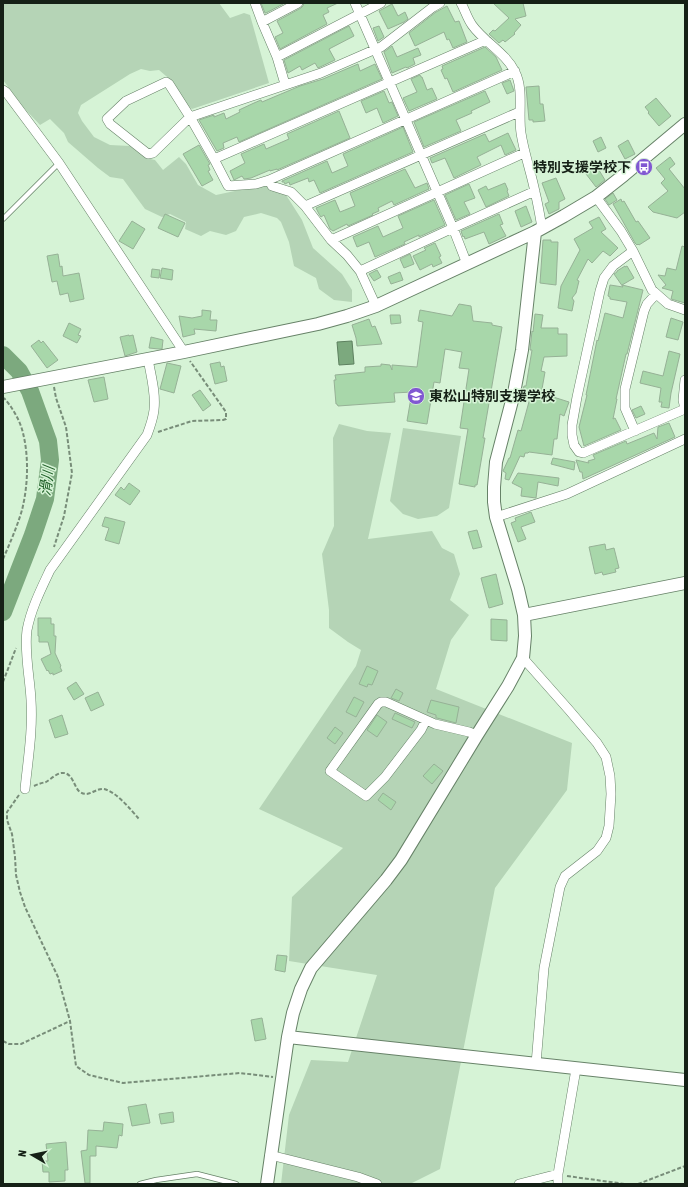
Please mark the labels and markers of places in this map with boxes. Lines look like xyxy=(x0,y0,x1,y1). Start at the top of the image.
bus stop icon: 特別支援学校下 xyxy=(634,157,654,177)
place label: 特別支援学校下 xyxy=(533,159,631,175)
school or university icon: 東松山特別支援学校 xyxy=(406,386,426,406)
place label: 東松山特別支援学校 xyxy=(429,388,555,404)

